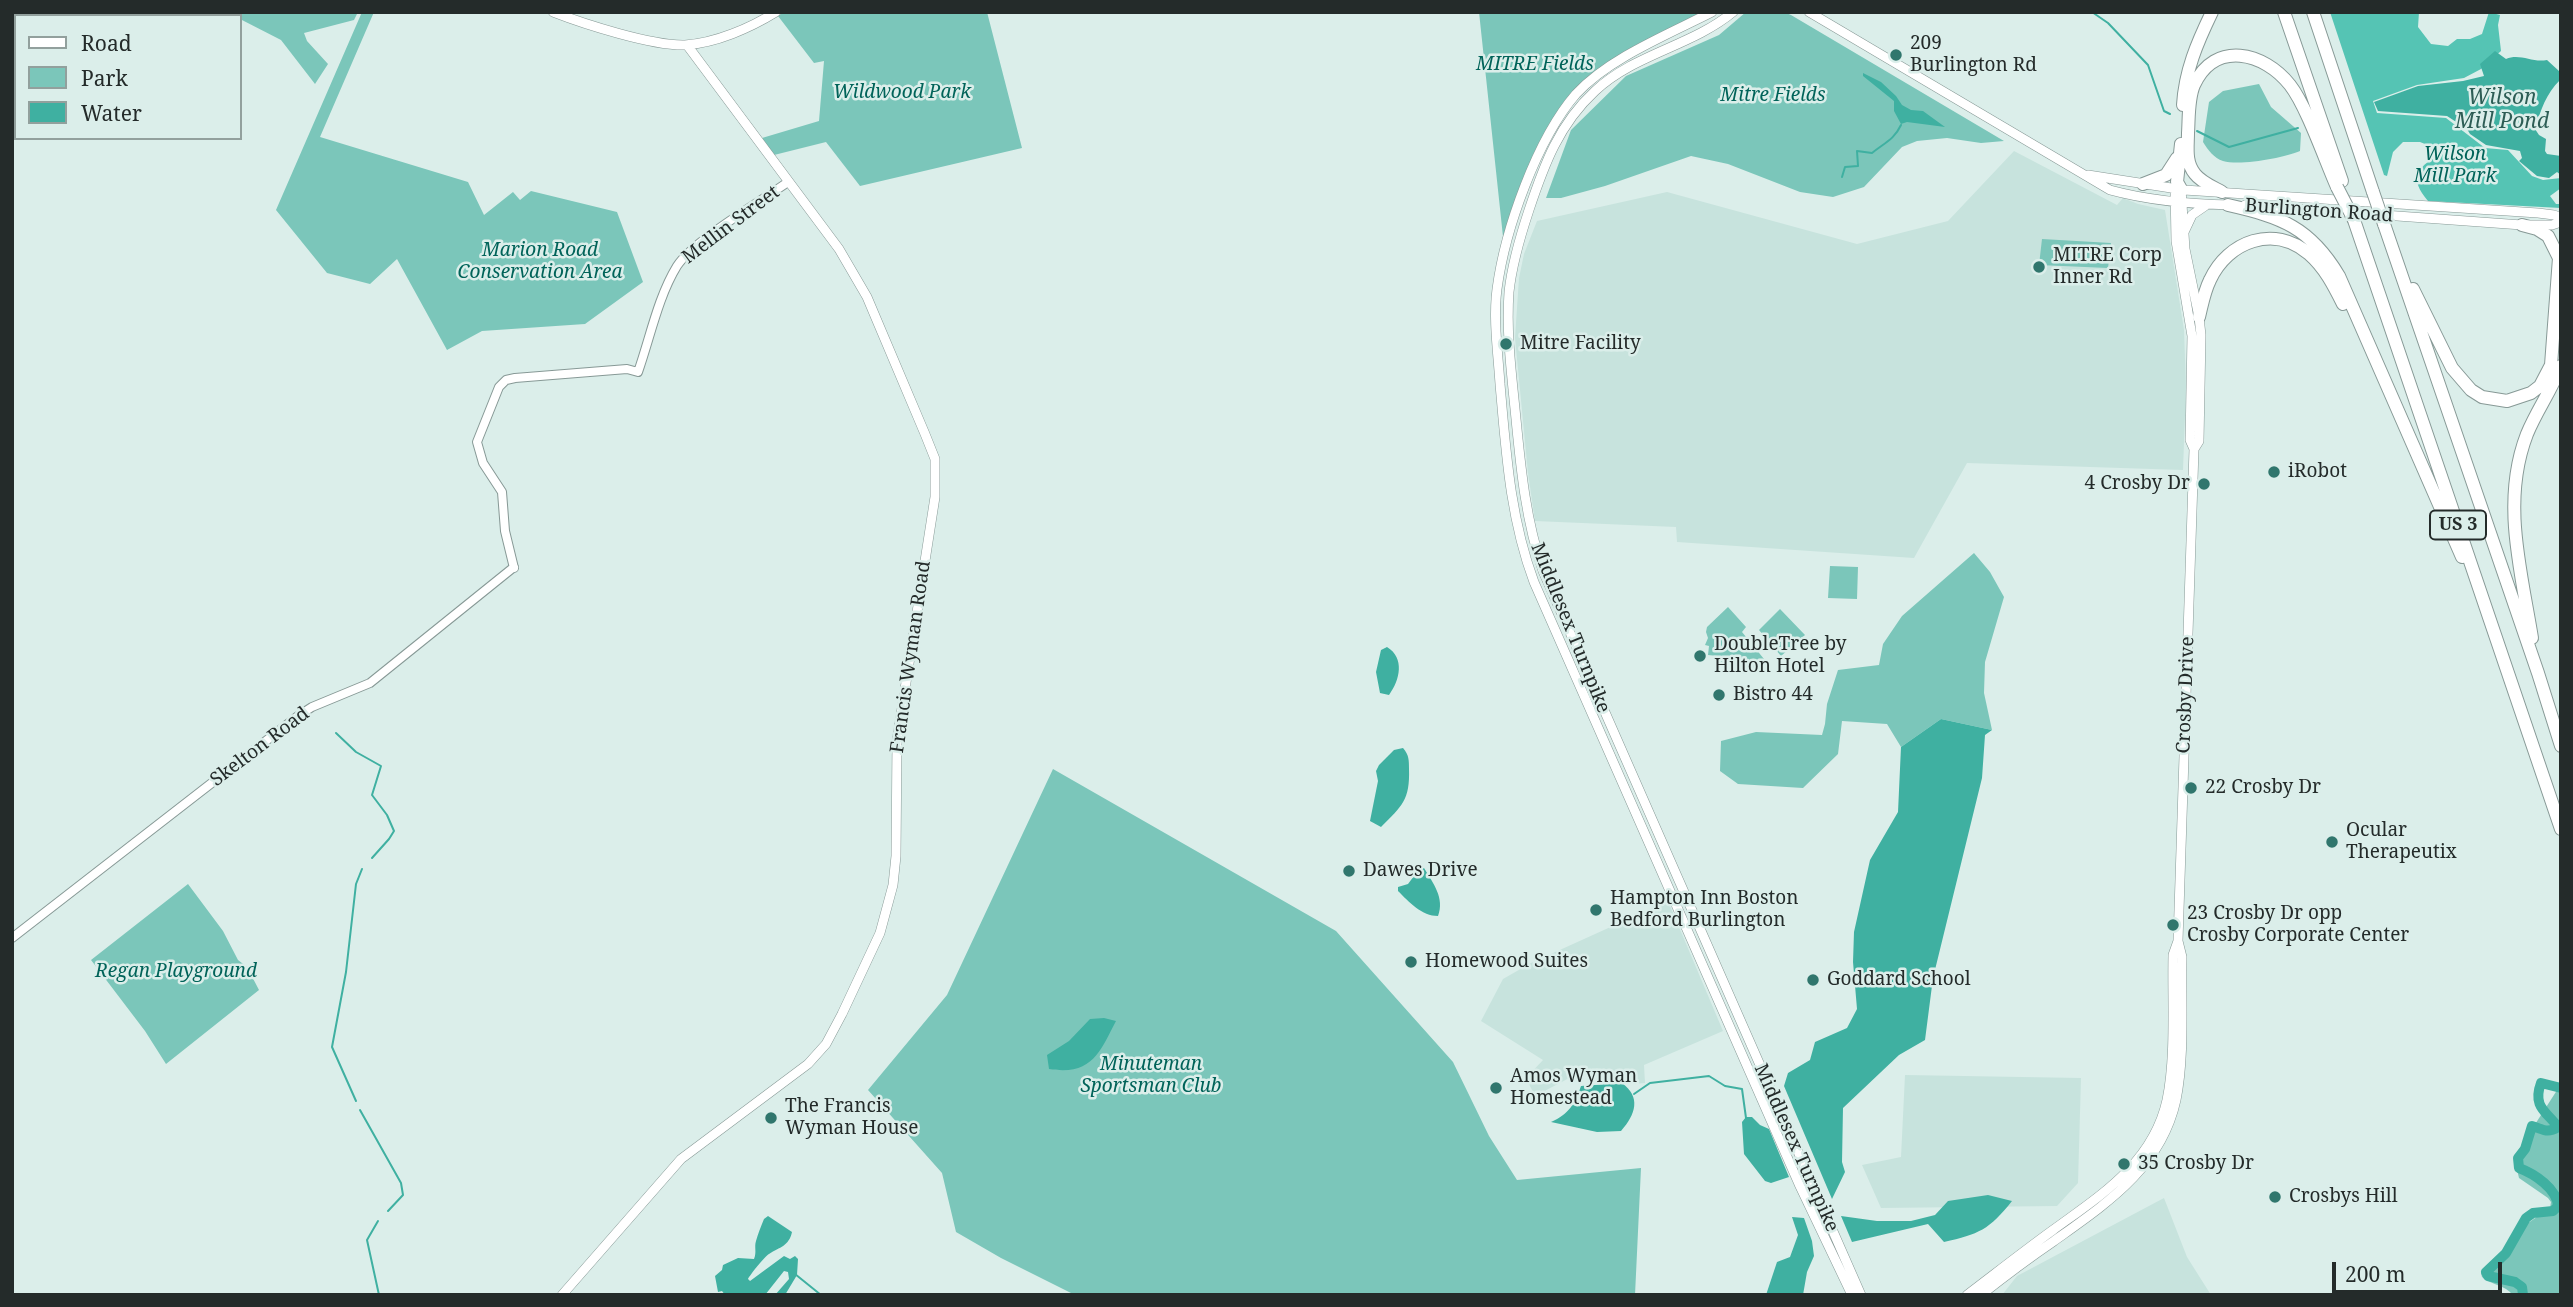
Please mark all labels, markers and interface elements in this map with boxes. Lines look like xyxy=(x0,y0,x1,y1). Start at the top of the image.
legend xyxy=(14,14,242,140)
text: Road xyxy=(81,29,132,57)
place label: 209 Burlington Rd xyxy=(1910,33,2037,77)
marker: 209 Burlington Rd xyxy=(1888,47,1904,63)
park label: MITRE Fields xyxy=(1476,54,1594,76)
text: Park xyxy=(81,64,128,92)
park label: Wildwood Park xyxy=(833,82,971,104)
park label: Mitre Fields xyxy=(1720,85,1826,107)
water label: Wilson Mill Pond xyxy=(2455,85,2549,135)
text: Water xyxy=(81,99,142,127)
park label: Wilson Mill Park xyxy=(2414,144,2496,188)
street label: Mellin Street xyxy=(678,181,784,269)
street label: Burlington Road xyxy=(2244,194,2394,228)
park label: Marion Road Conservation Area xyxy=(458,240,622,284)
place label: MITRE Corp Inner Rd xyxy=(2053,245,2162,289)
marker: MITRE Corp Inner Rd xyxy=(2031,259,2047,275)
place label: Mitre Facility xyxy=(1520,333,1641,355)
marker: Mitre Facility xyxy=(1498,336,1514,352)
place label: iRobot xyxy=(2288,461,2347,483)
marker: iRobot xyxy=(2266,464,2282,480)
place label: 4 Crosby Dr xyxy=(2085,473,2190,495)
marker: 4 Crosby Dr xyxy=(2196,476,2212,492)
road number: US 3 xyxy=(2430,510,2486,540)
street label: Middlesex Turnpike xyxy=(1525,540,1615,716)
street label: Francis Wyman Road xyxy=(886,559,936,755)
place label: DoubleTree by Hilton Hotel xyxy=(1714,634,1846,678)
street label: Crosby Drive xyxy=(2173,636,2199,754)
marker: DoubleTree by Hilton Hotel xyxy=(1692,648,1708,664)
place label: Bistro 44 xyxy=(1733,684,1813,706)
marker: Bistro 44 xyxy=(1711,687,1727,703)
street label: Skelton Road xyxy=(206,702,314,792)
place label: 22 Crosby Dr xyxy=(2205,777,2321,799)
marker: 22 Crosby Dr xyxy=(2183,780,2199,796)
place label: Ocular Therapeutix xyxy=(2346,820,2457,864)
marker: Ocular Therapeutix xyxy=(2324,834,2340,850)
place label: Dawes Drive xyxy=(1363,860,1478,882)
marker: Dawes Drive xyxy=(1341,863,1357,879)
place label: Hampton Inn Boston Bedford Burlington xyxy=(1610,888,1799,932)
marker: Hampton Inn Boston Bedford Burlington xyxy=(1588,902,1604,918)
place label: 23 Crosby Dr opp Crosby Corporate Center xyxy=(2187,903,2409,947)
marker: 23 Crosby Dr opp Crosby Corporate Center xyxy=(2165,917,2181,933)
place label: Homewood Suites xyxy=(1425,951,1588,973)
marker: Homewood Suites xyxy=(1403,954,1419,970)
park label: Regan Playground xyxy=(95,961,257,983)
place label: Goddard School xyxy=(1827,969,1971,991)
marker: Goddard School xyxy=(1805,972,1821,988)
park label: Minuteman Sportsman Club xyxy=(1081,1054,1221,1098)
street label: Middlesex Turnpike xyxy=(1749,1060,1843,1236)
place label: Amos Wyman Homestead xyxy=(1510,1066,1637,1110)
marker: Amos Wyman Homestead xyxy=(1488,1080,1504,1096)
place label: The Francis Wyman House xyxy=(785,1096,918,1140)
marker: The Francis Wyman House xyxy=(763,1110,779,1126)
place label: 35 Crosby Dr xyxy=(2138,1153,2254,1175)
marker: 35 Crosby Dr xyxy=(2116,1156,2132,1172)
place label: Crosbys Hill xyxy=(2289,1186,2398,1208)
marker: Crosbys Hill xyxy=(2267,1189,2283,1205)
scale bar xyxy=(2335,1248,2505,1292)
text: 200 m xyxy=(2345,1260,2406,1288)

